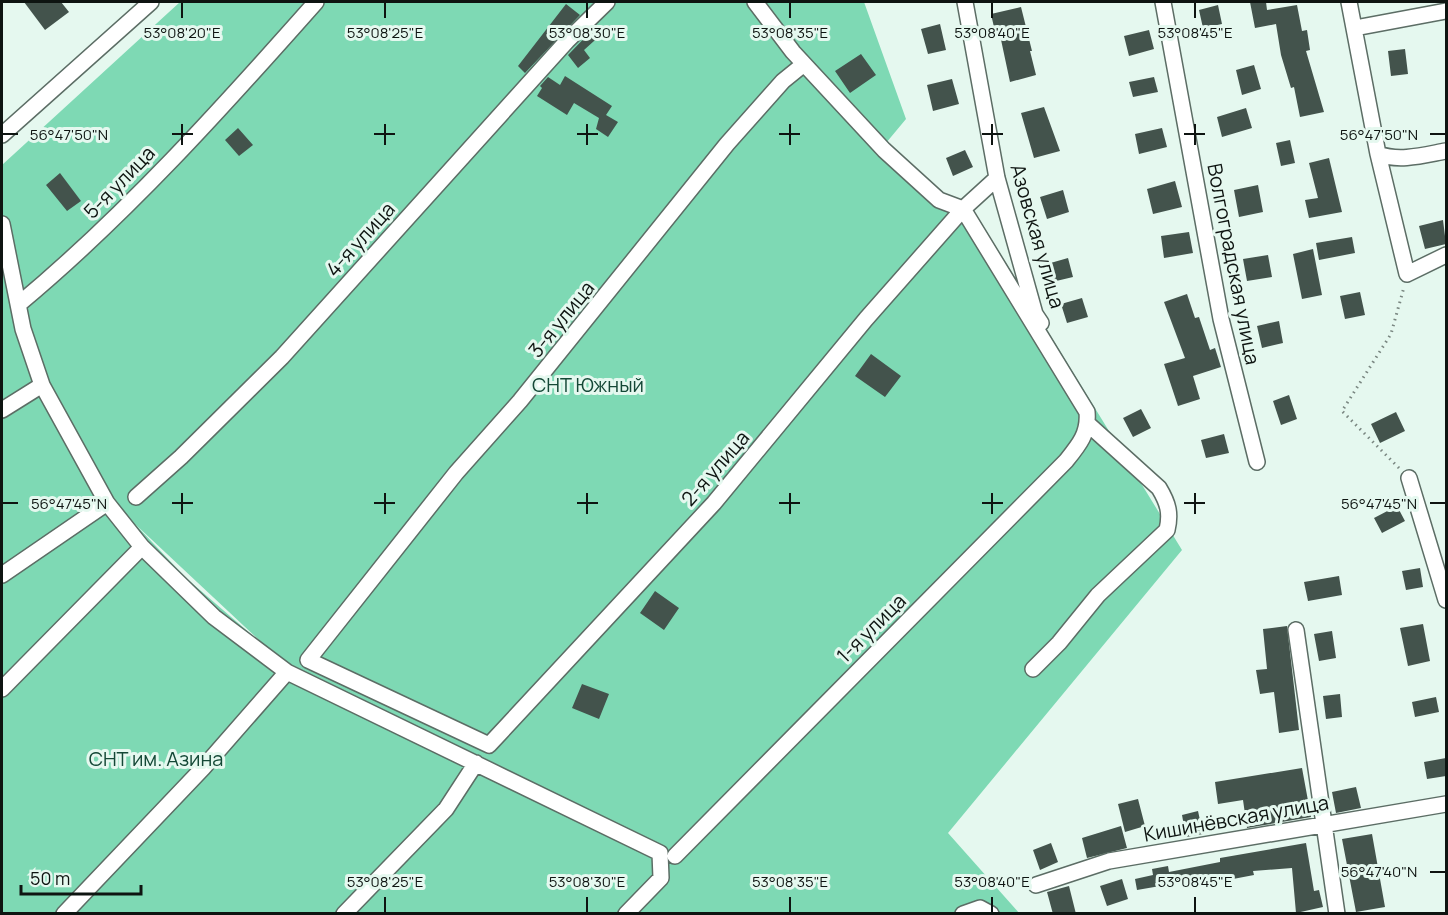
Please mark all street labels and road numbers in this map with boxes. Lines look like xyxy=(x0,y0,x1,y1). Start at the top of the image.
street label: 5-я улица xyxy=(78,140,160,224)
street label: Азовская улица xyxy=(1004,161,1072,311)
street label: Волгоградская улица xyxy=(1201,161,1267,367)
street label: 4-я улица xyxy=(319,196,401,282)
street label: 3-я улица xyxy=(522,275,600,363)
street label: 2-я улица xyxy=(675,425,755,511)
street label: 1-я улица xyxy=(830,587,912,669)
street label: Кишинёвская улица xyxy=(1141,788,1331,848)

